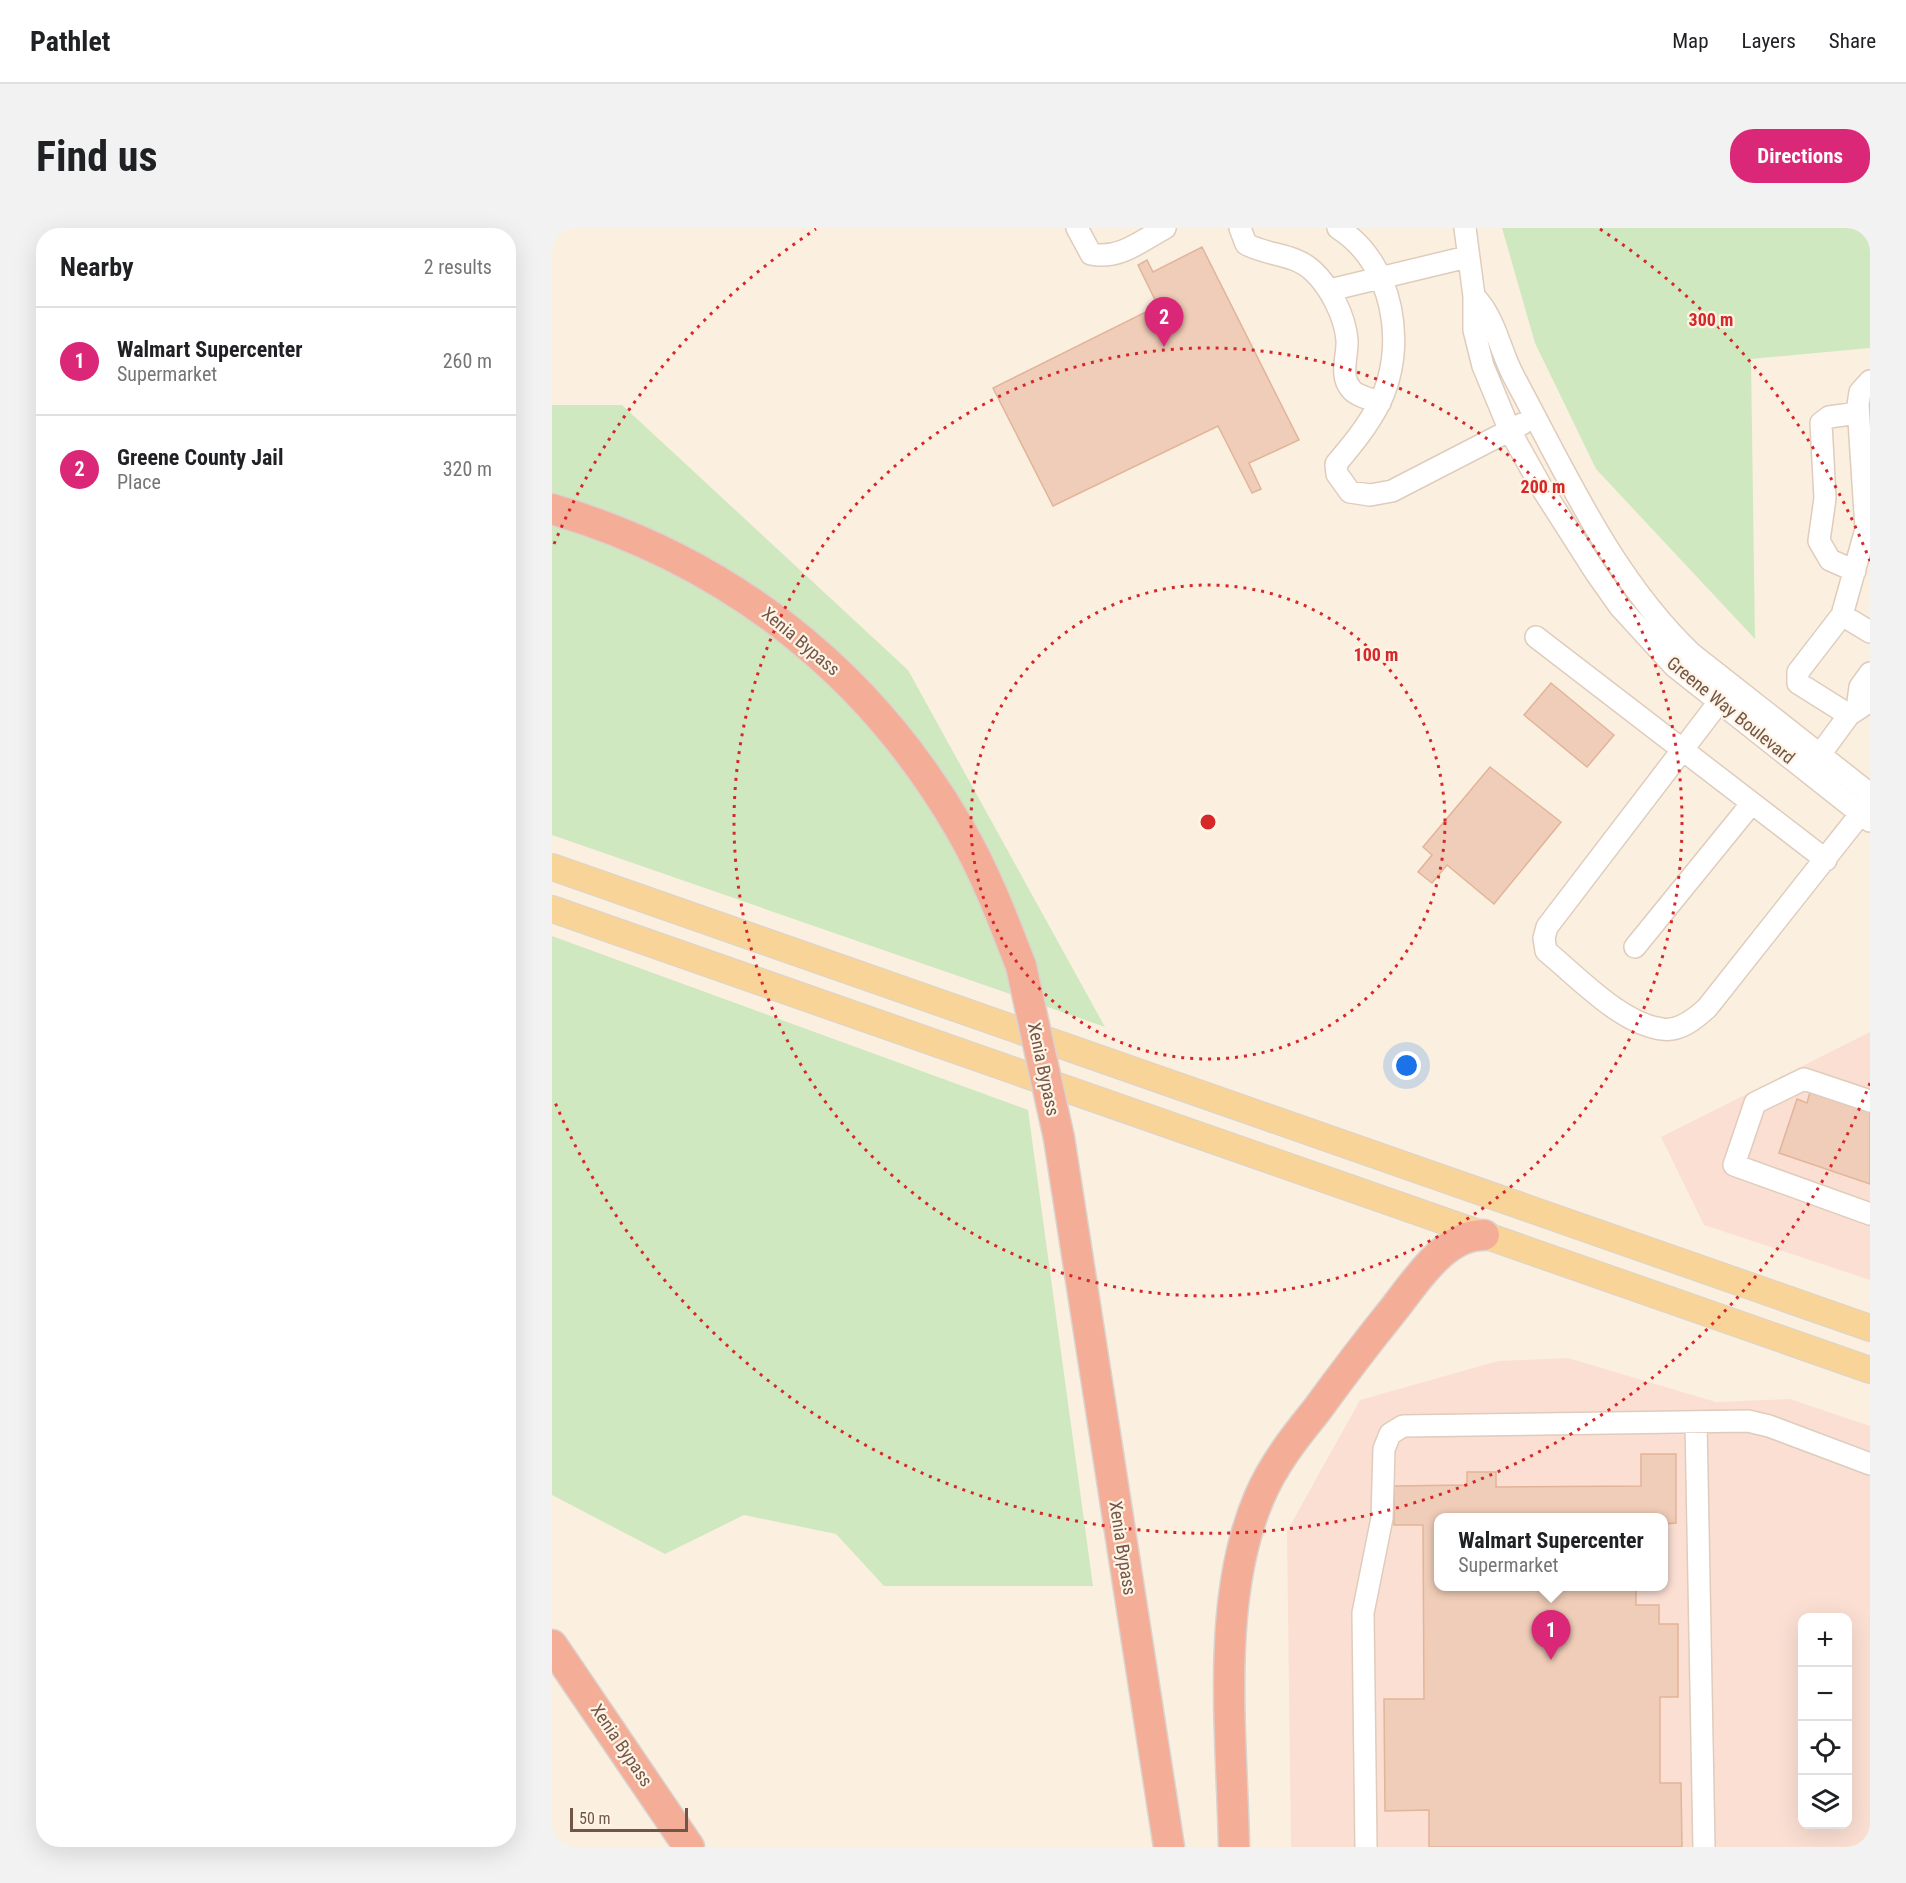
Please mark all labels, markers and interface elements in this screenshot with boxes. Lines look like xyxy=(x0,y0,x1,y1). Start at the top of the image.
text: Pathlet xyxy=(30,25,110,58)
text: Map xyxy=(1672,29,1709,53)
text: Layers xyxy=(1742,29,1796,53)
text: Share xyxy=(1829,29,1876,53)
button: Directions xyxy=(1730,129,1870,183)
text: Find us xyxy=(36,132,157,181)
text: Nearby xyxy=(60,252,134,282)
text: 2 results xyxy=(424,255,492,279)
pin: 2 xyxy=(1144,298,1184,347)
text: 300 m xyxy=(1689,309,1733,330)
text: Walmart Supercenter xyxy=(117,337,303,362)
text: 1 xyxy=(74,349,85,373)
text: 260 m xyxy=(443,349,492,373)
text: Supermarket xyxy=(117,362,217,386)
text: Greene County Jail xyxy=(117,445,283,470)
text: 2 xyxy=(74,457,85,481)
text: 320 m xyxy=(443,457,492,481)
text: Place xyxy=(117,470,161,494)
text: 200 m xyxy=(1521,476,1565,497)
street label: Xenia Bypass xyxy=(758,602,844,680)
text: 100 m xyxy=(1354,644,1398,665)
street label: Greene Way Boulevard xyxy=(1663,652,1799,768)
centre of rings xyxy=(1198,812,1218,832)
street label: Xenia Bypass xyxy=(1024,1020,1064,1118)
your location xyxy=(1392,1051,1421,1080)
street label: Xenia Bypass xyxy=(1105,1499,1141,1597)
popup xyxy=(1434,1513,1668,1591)
text: Walmart Supercenter xyxy=(1458,1528,1644,1553)
text: Supermarket xyxy=(1458,1553,1558,1577)
pin: 1 xyxy=(1532,1610,1570,1660)
map controls xyxy=(1798,1613,1852,1829)
button: + xyxy=(1798,1613,1852,1667)
button: − xyxy=(1798,1667,1852,1721)
street label: Xenia Bypass xyxy=(587,1700,657,1790)
button: locate xyxy=(1798,1721,1852,1775)
button: layers xyxy=(1798,1775,1852,1829)
scale bar xyxy=(570,1805,688,1832)
text: 50 m xyxy=(579,1809,611,1828)

